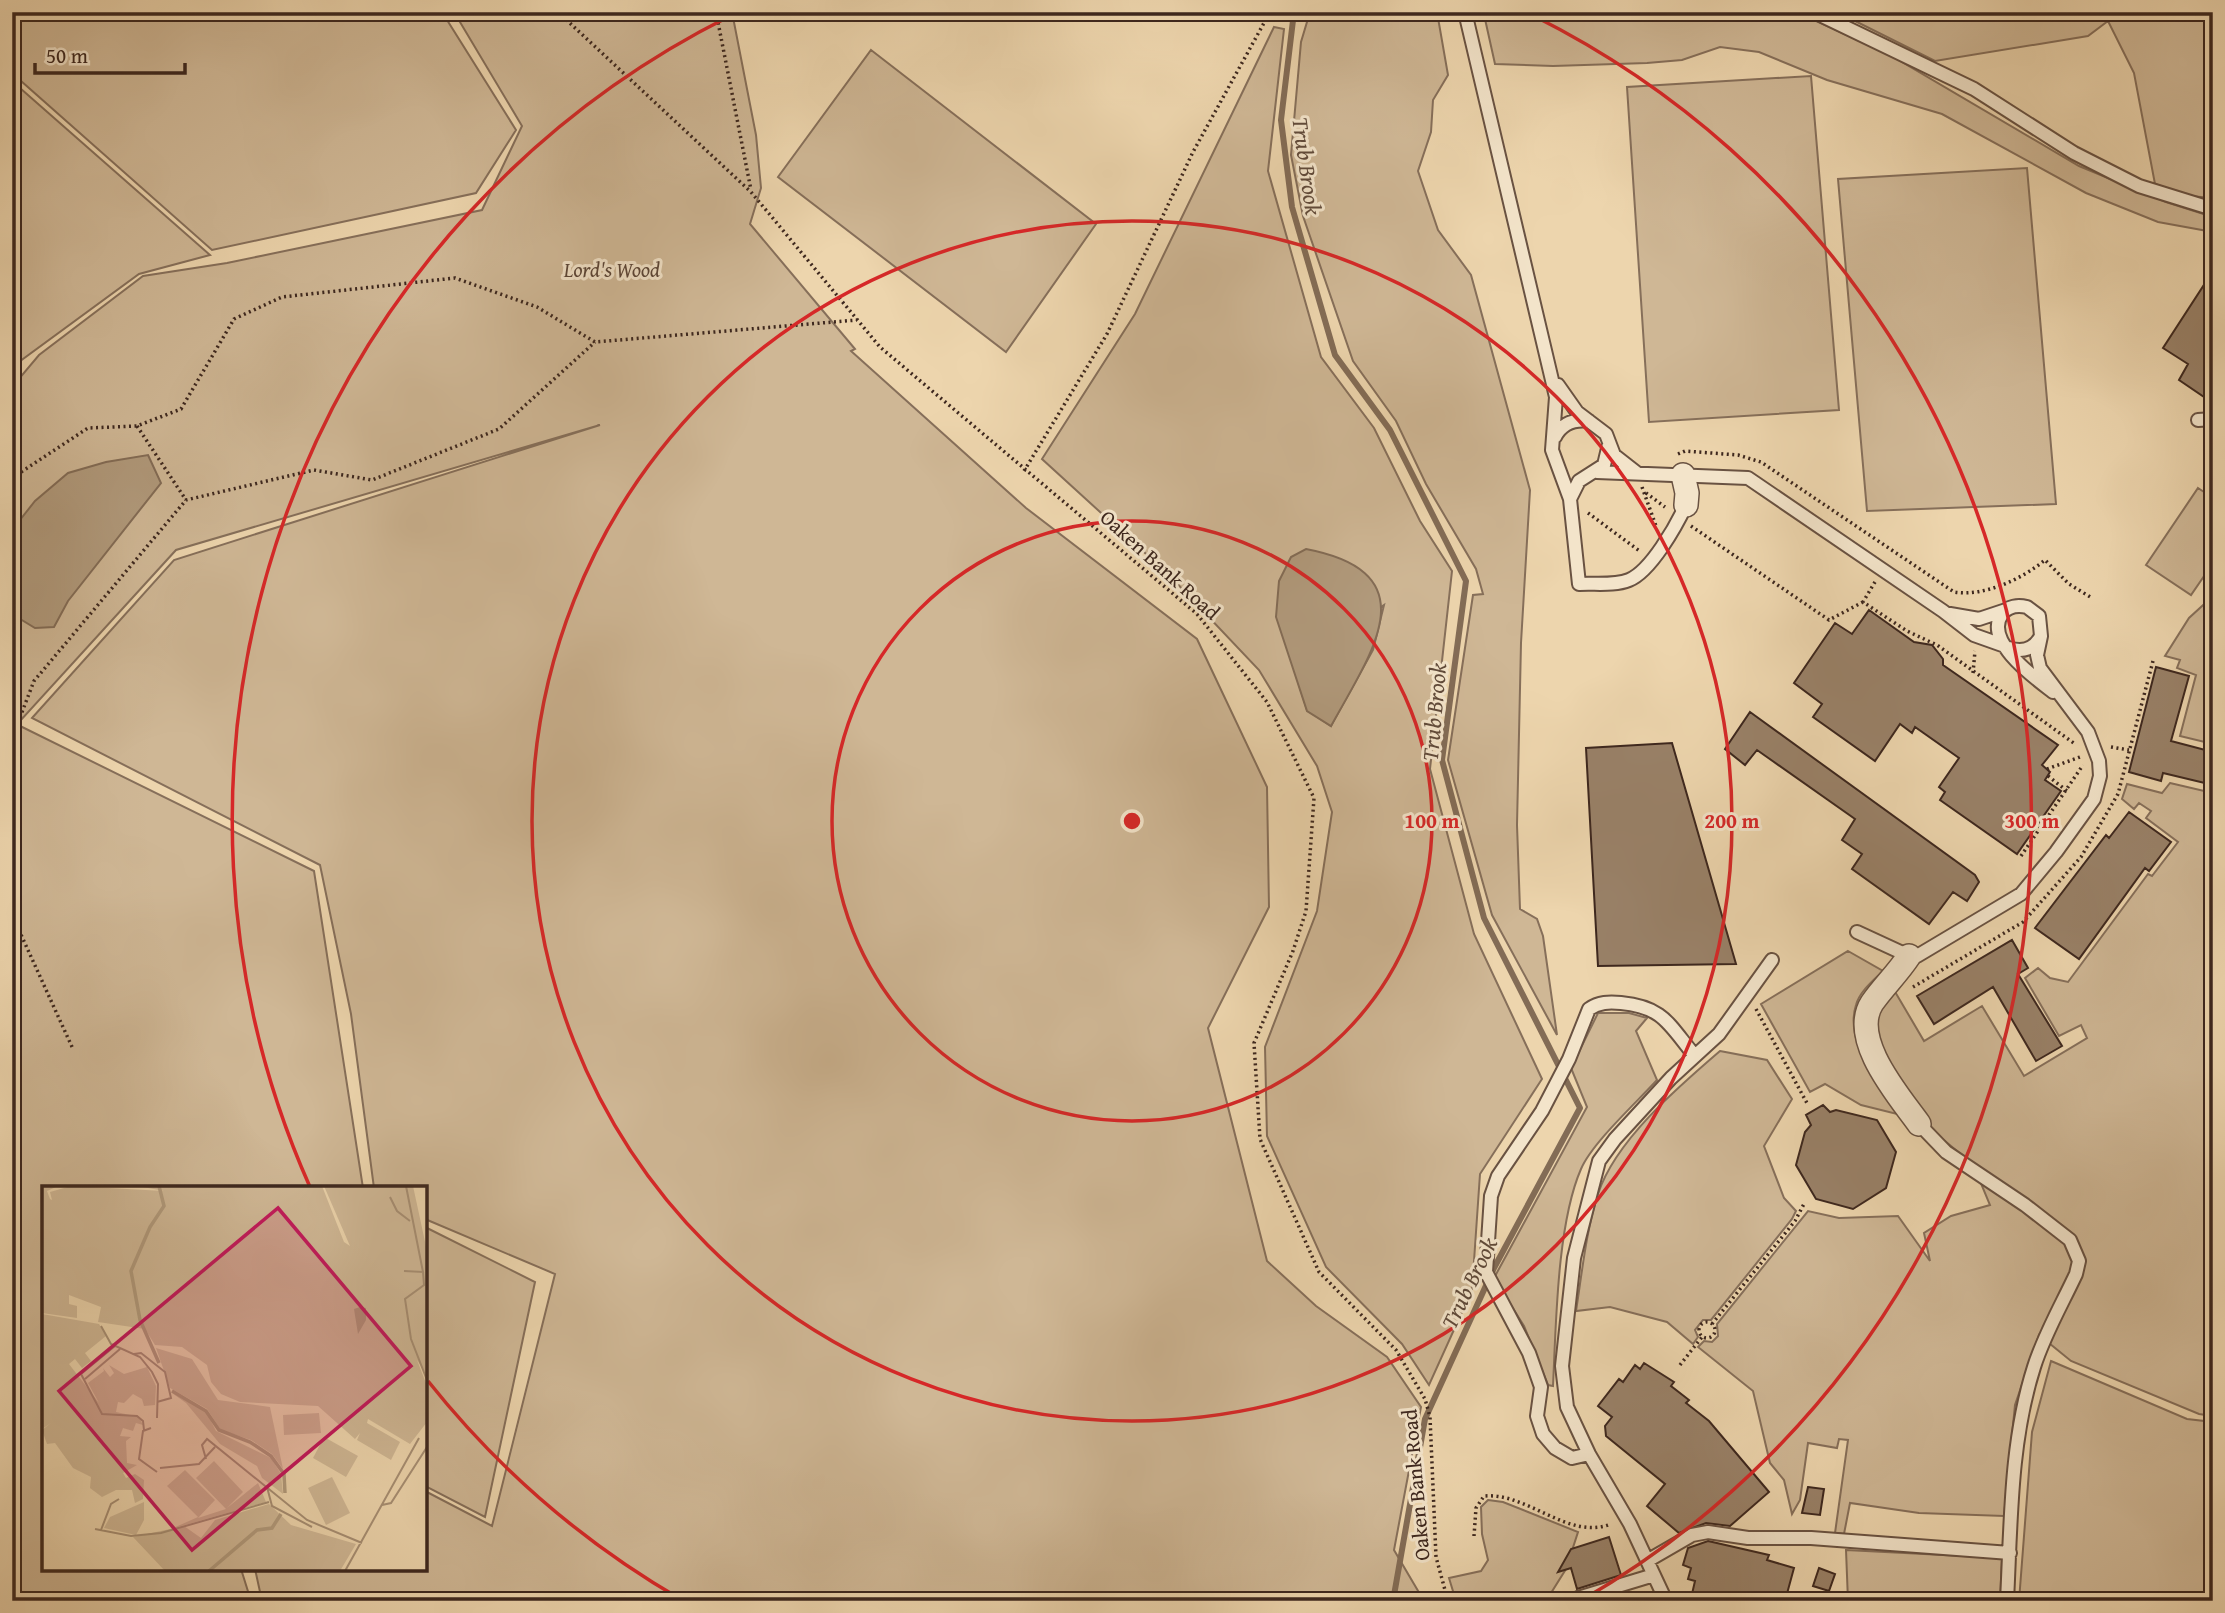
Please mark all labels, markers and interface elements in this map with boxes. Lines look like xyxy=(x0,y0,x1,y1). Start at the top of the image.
scale bar xyxy=(35,32,186,76)
text: 50 m xyxy=(46,40,88,71)
water label: Trub Brook xyxy=(1284,115,1331,217)
park label: Lord's Wood xyxy=(563,254,660,285)
street label: Oaken Bank Road xyxy=(1093,502,1228,628)
water label: Trub Brook xyxy=(1413,661,1454,762)
text: 100 m xyxy=(1404,805,1460,836)
text: 200 m xyxy=(1704,805,1760,836)
text: 300 m xyxy=(2004,805,2060,836)
centre of rings xyxy=(1120,809,1144,833)
inset map xyxy=(42,1186,427,1571)
water label: Trub Brook xyxy=(1432,1231,1505,1334)
street label: Oaken Bank Road xyxy=(1393,1407,1438,1562)

